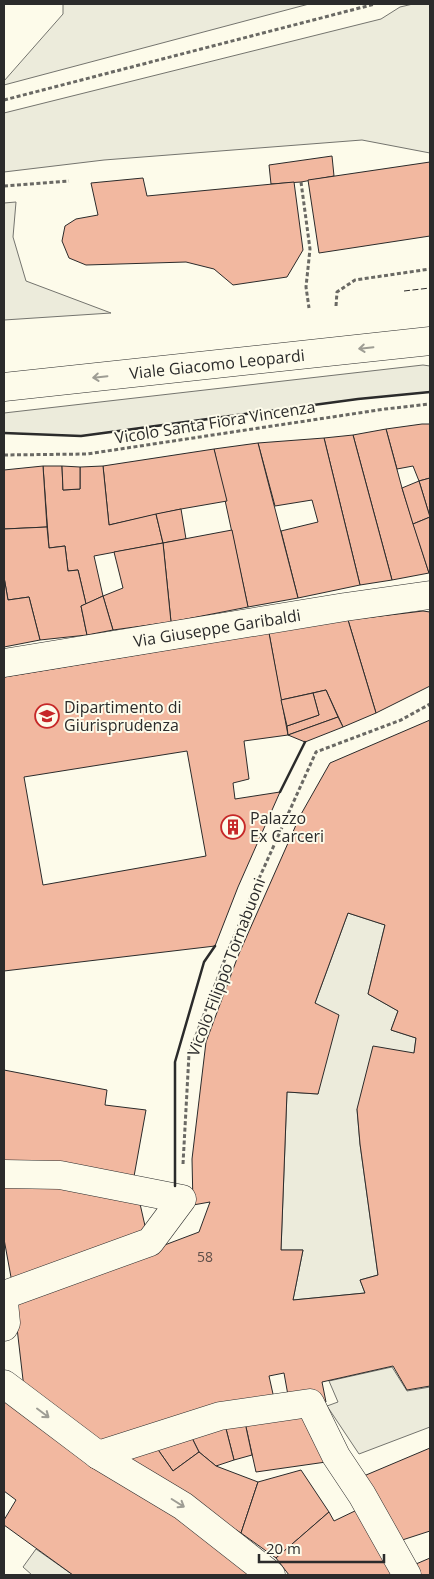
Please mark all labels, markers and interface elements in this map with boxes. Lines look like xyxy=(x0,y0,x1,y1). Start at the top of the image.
one-way arrow xyxy=(359,343,375,352)
street label: Viale Giacomo Leopardi xyxy=(128,344,306,384)
one-way arrow xyxy=(93,372,109,382)
street label: Vicolo Santa Fiora Vincenza xyxy=(113,395,317,449)
street label: Via Giuseppe Garibaldi xyxy=(132,604,302,652)
place label: Dipartimento di Giurisprudenza xyxy=(64,696,182,736)
school or university icon: Dipartimento di Giurisprudenza xyxy=(34,703,60,729)
place label: Palazzo Ex Carceri xyxy=(250,807,324,847)
building icon: Palazzo Ex Carceri xyxy=(220,814,246,840)
street label: Vicolo Filippo Tornabuoni xyxy=(182,875,270,1059)
house number: 58 xyxy=(197,1247,213,1266)
one-way arrow xyxy=(36,1408,50,1418)
one-way arrow xyxy=(171,1497,185,1508)
scale bar xyxy=(259,1532,384,1564)
text: 20 m xyxy=(266,1538,301,1558)

